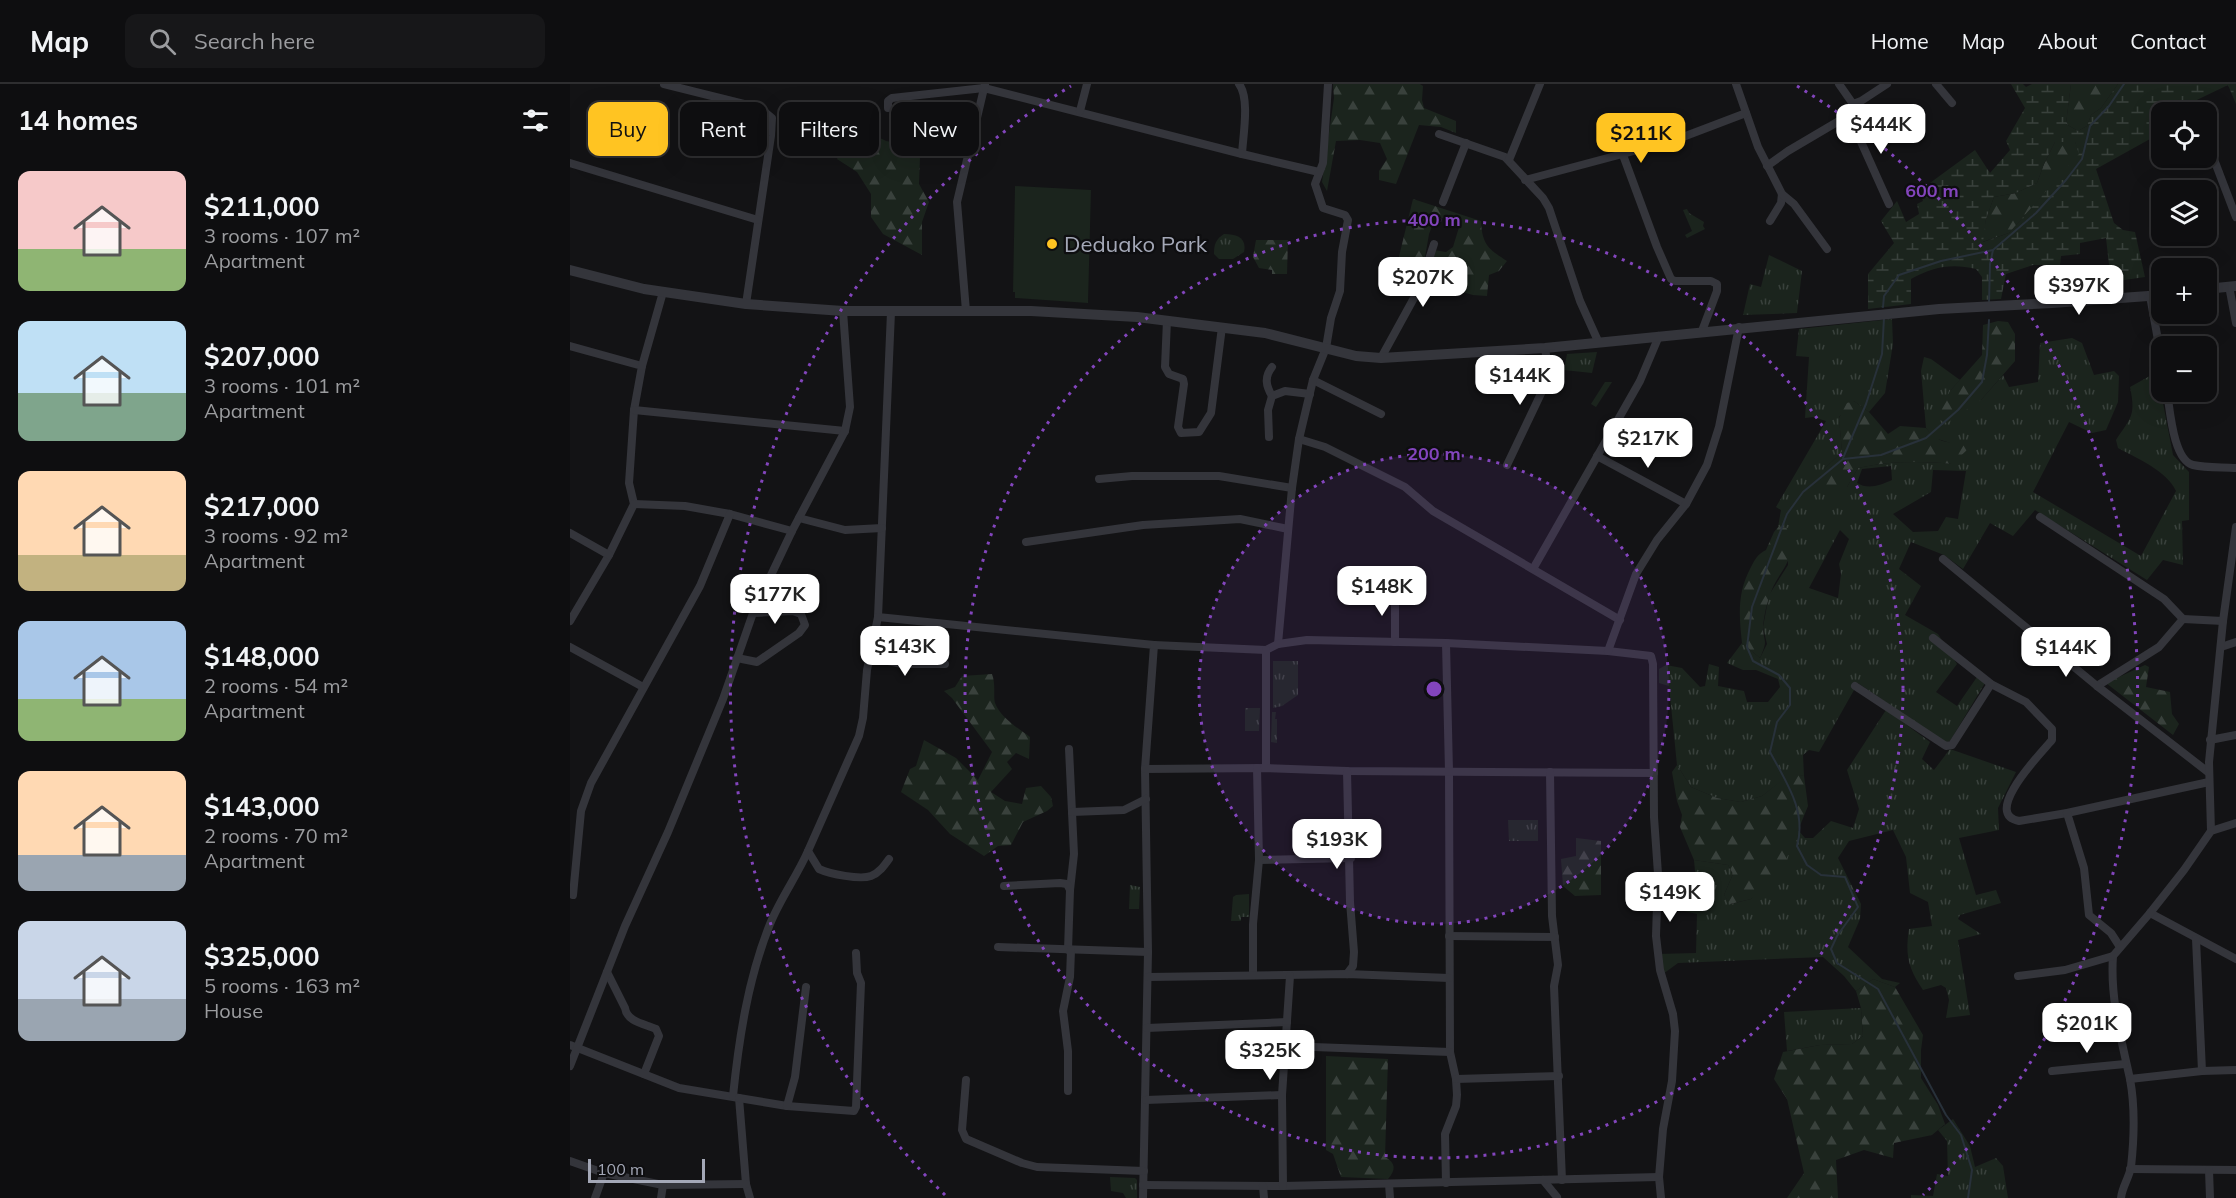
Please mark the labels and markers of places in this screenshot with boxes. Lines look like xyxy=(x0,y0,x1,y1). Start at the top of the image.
pin: $444K xyxy=(1839,104,1923,155)
pin: $211K xyxy=(1599,113,1683,164)
place label: Deduako Park xyxy=(1064,230,1208,258)
marker: Deduako Park xyxy=(1045,237,1059,251)
pin: $207K xyxy=(1381,257,1465,308)
pin: $397K xyxy=(2037,265,2121,316)
pin: $144K xyxy=(1478,355,1562,406)
pin: $217K xyxy=(1606,418,1690,469)
pin: $148K xyxy=(1340,566,1424,617)
pin: $177K xyxy=(733,574,817,625)
pin: $143K xyxy=(863,626,947,677)
pin: $144K xyxy=(2024,627,2108,678)
centre of rings xyxy=(1424,679,1444,699)
pin: $193K xyxy=(1295,819,1379,870)
pin: $149K xyxy=(1628,872,1712,923)
pin: $201K xyxy=(2045,1003,2129,1054)
pin: $325K xyxy=(1228,1030,1312,1081)

